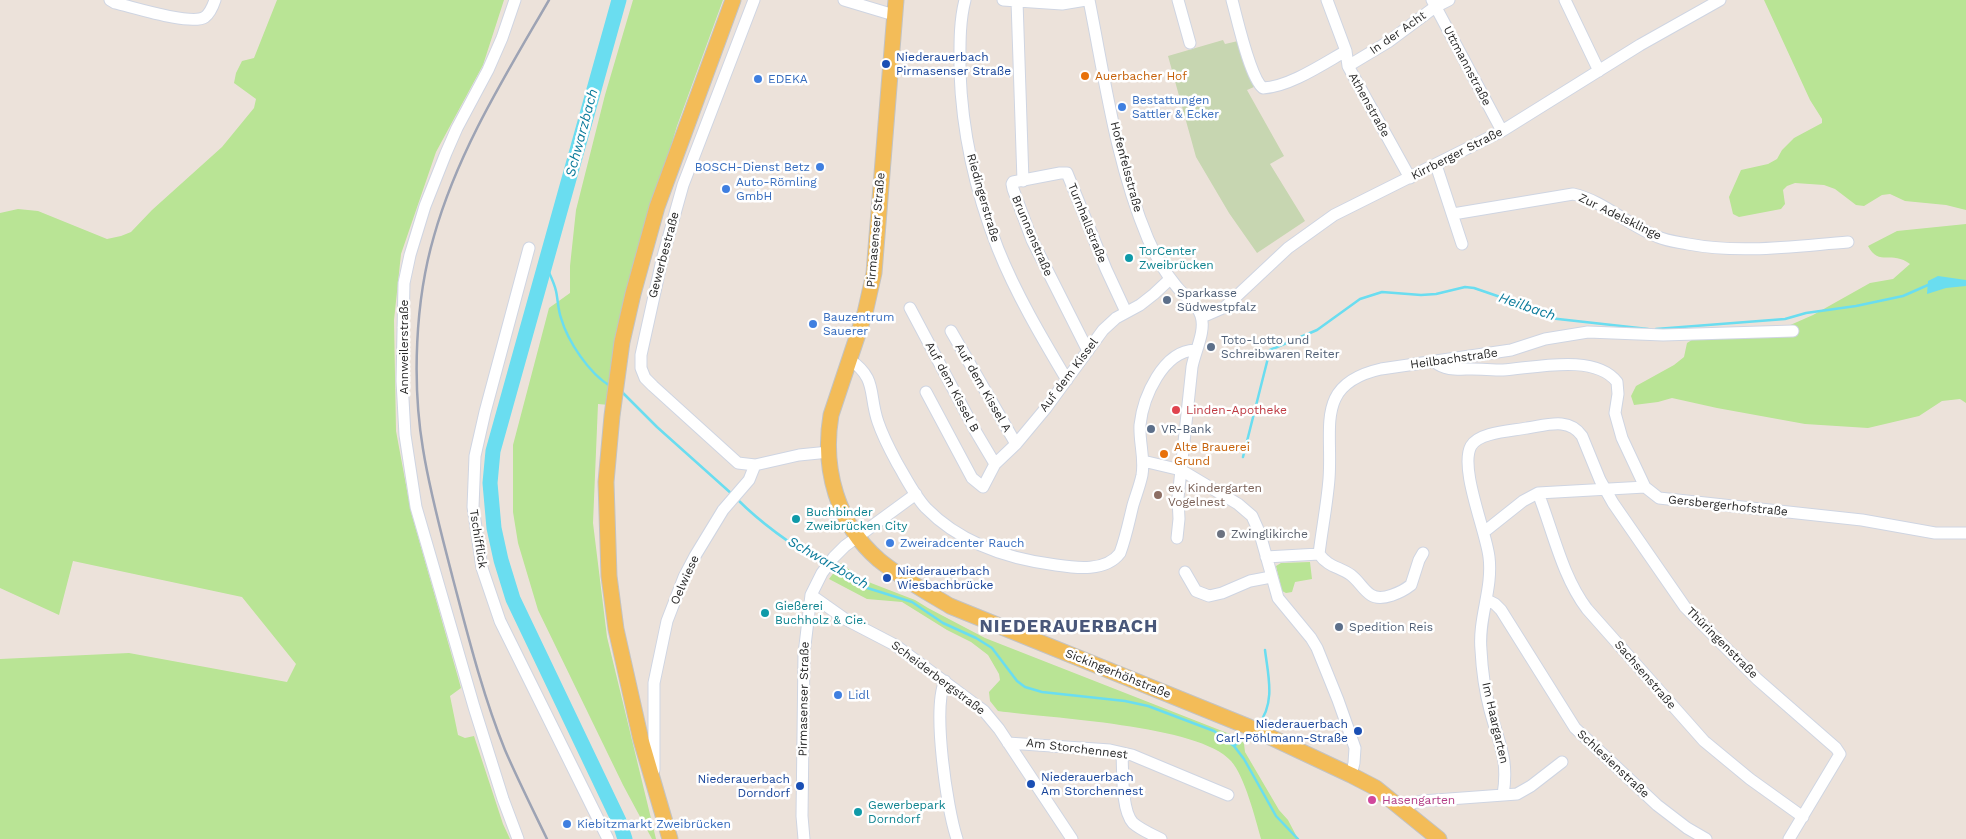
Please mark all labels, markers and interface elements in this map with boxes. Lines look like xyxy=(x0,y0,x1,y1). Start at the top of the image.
street label: In der Acht xyxy=(1367,8,1429,58)
street label: Uttmannstraße xyxy=(1440,24,1494,108)
place label: Niederauerbach Pirmasenser Straße xyxy=(896,50,1011,78)
marker: Niederauerbach Pirmasenser Straße xyxy=(880,58,892,70)
place label: Auerbacher Hof xyxy=(1095,69,1187,83)
marker: Auerbacher Hof xyxy=(1079,70,1091,82)
street label: Athenstraße xyxy=(1345,70,1393,140)
place label: EDEKA xyxy=(768,72,808,86)
marker: EDEKA xyxy=(752,73,764,85)
water label: Schwarzbach xyxy=(562,87,602,179)
place label: Bestattungen Sattler & Ecker xyxy=(1132,93,1219,121)
marker: Bestattungen Sattler & Ecker xyxy=(1116,101,1128,113)
street label: Hofenfelsstraße xyxy=(1107,120,1145,214)
street label: Kirrberger Straße xyxy=(1409,125,1505,183)
street label: Riedingerstraße xyxy=(963,152,1003,244)
place label: BOSCH-Dienst Betz xyxy=(695,160,810,174)
marker: BOSCH-Dienst Betz xyxy=(814,161,826,173)
street label: Pirmasenser Straße xyxy=(864,172,888,288)
place label: Auto-Römling GmbH xyxy=(736,175,817,203)
street label: Turnhallstraße xyxy=(1064,181,1110,265)
marker: Auto-Römling GmbH xyxy=(720,183,732,195)
street label: Zur Adelsklinge xyxy=(1576,191,1664,243)
street label: Brunnenstraße xyxy=(1008,193,1056,279)
street label: Gewerbestraße xyxy=(646,210,682,300)
place label: TorCenter Zweibrücken xyxy=(1139,244,1214,272)
marker: TorCenter Zweibrücken xyxy=(1123,252,1135,264)
place label: Sparkasse Südwestpfalz xyxy=(1177,286,1256,314)
water label: Heilbach xyxy=(1496,289,1558,325)
marker: Sparkasse Südwestpfalz xyxy=(1161,294,1173,306)
street label: Annweilerstraße xyxy=(397,299,411,395)
place label: Bauzentrum Sauerer xyxy=(823,310,894,338)
marker: Bauzentrum Sauerer xyxy=(807,318,819,330)
place label: Toto-Lotto und Schreibwaren Reiter xyxy=(1221,333,1340,361)
street label: Auf dem Kissel xyxy=(1037,335,1101,415)
street label: Auf dem Kissel B xyxy=(922,339,982,435)
street label: Auf dem Kissel A xyxy=(952,341,1014,435)
marker: Toto-Lotto und Schreibwaren Reiter xyxy=(1205,341,1217,353)
street label: Heilbachstraße xyxy=(1409,346,1499,372)
place label: Linden-Apotheke xyxy=(1186,403,1287,417)
marker: Linden-Apotheke xyxy=(1170,404,1182,416)
place label: VR-Bank xyxy=(1161,422,1211,436)
marker: VR-Bank xyxy=(1145,423,1157,435)
place label: Alte Brauerei Grund xyxy=(1174,440,1250,468)
marker: Alte Brauerei Grund xyxy=(1158,448,1170,460)
place label: ev. Kindergarten Vogelnest xyxy=(1168,481,1262,509)
marker: ev. Kindergarten Vogelnest xyxy=(1152,489,1164,501)
street label: Gersbergerhofstraße xyxy=(1667,493,1789,519)
place label: Buchbinder Zweibrücken City xyxy=(806,505,907,533)
street label: Tschifflick xyxy=(466,508,490,570)
marker: Buchbinder Zweibrücken City xyxy=(790,513,802,525)
place label: Zwinglikirche xyxy=(1231,527,1308,541)
marker: Zwinglikirche xyxy=(1215,528,1227,540)
water label: Schwarzbach xyxy=(785,533,871,593)
place label: Zweiradcenter Rauch xyxy=(900,536,1025,550)
marker: Zweiradcenter Rauch xyxy=(884,537,896,549)
street label: Oelwiese xyxy=(668,553,702,607)
place label: Niederauerbach Wiesbachbrücke xyxy=(897,564,993,592)
marker: Niederauerbach Wiesbachbrücke xyxy=(881,572,893,584)
place label: Gießerei Buchholz & Cie. xyxy=(775,599,866,627)
street label: Thüringenstraße xyxy=(1683,604,1761,682)
marker: Gießerei Buchholz & Cie. xyxy=(759,607,771,619)
district label: NIEDERAUERBACH xyxy=(978,616,1160,638)
place label: Spedition Reis xyxy=(1349,620,1433,634)
marker: Spedition Reis xyxy=(1333,621,1345,633)
street label: Scheiderbergstraße xyxy=(888,638,988,718)
street label: Sachsenstraße xyxy=(1611,638,1679,712)
street label: Pirmasenser Straße xyxy=(796,641,812,757)
street label: Sickingerhöhstraße xyxy=(1063,646,1173,702)
street label: Im Haargarten xyxy=(1479,681,1511,765)
place label: Lidl xyxy=(848,688,870,702)
marker: Lidl xyxy=(832,689,844,701)
place label: Niederauerbach Carl-Pöhlmann-Straße xyxy=(1216,717,1348,745)
marker: Niederauerbach Carl-Pöhlmann-Straße xyxy=(1352,725,1364,737)
street label: Schlesienstraße xyxy=(1574,727,1652,801)
street label: Am Storchennest xyxy=(1025,736,1129,762)
place label: Niederauerbach Am Storchennest xyxy=(1041,770,1143,798)
place label: Niederauerbach Dorndorf xyxy=(697,772,790,800)
marker: Niederauerbach Am Storchennest xyxy=(1025,778,1037,790)
marker: Niederauerbach Dorndorf xyxy=(794,780,806,792)
place label: Hasengarten xyxy=(1382,793,1455,807)
marker: Hasengarten xyxy=(1366,794,1378,806)
place label: Gewerbepark Dorndorf xyxy=(868,798,946,826)
marker: Gewerbepark Dorndorf xyxy=(852,806,864,818)
place label: Kiebitzmarkt Zweibrücken xyxy=(577,817,731,831)
marker: Kiebitzmarkt Zweibrücken xyxy=(561,818,573,830)

